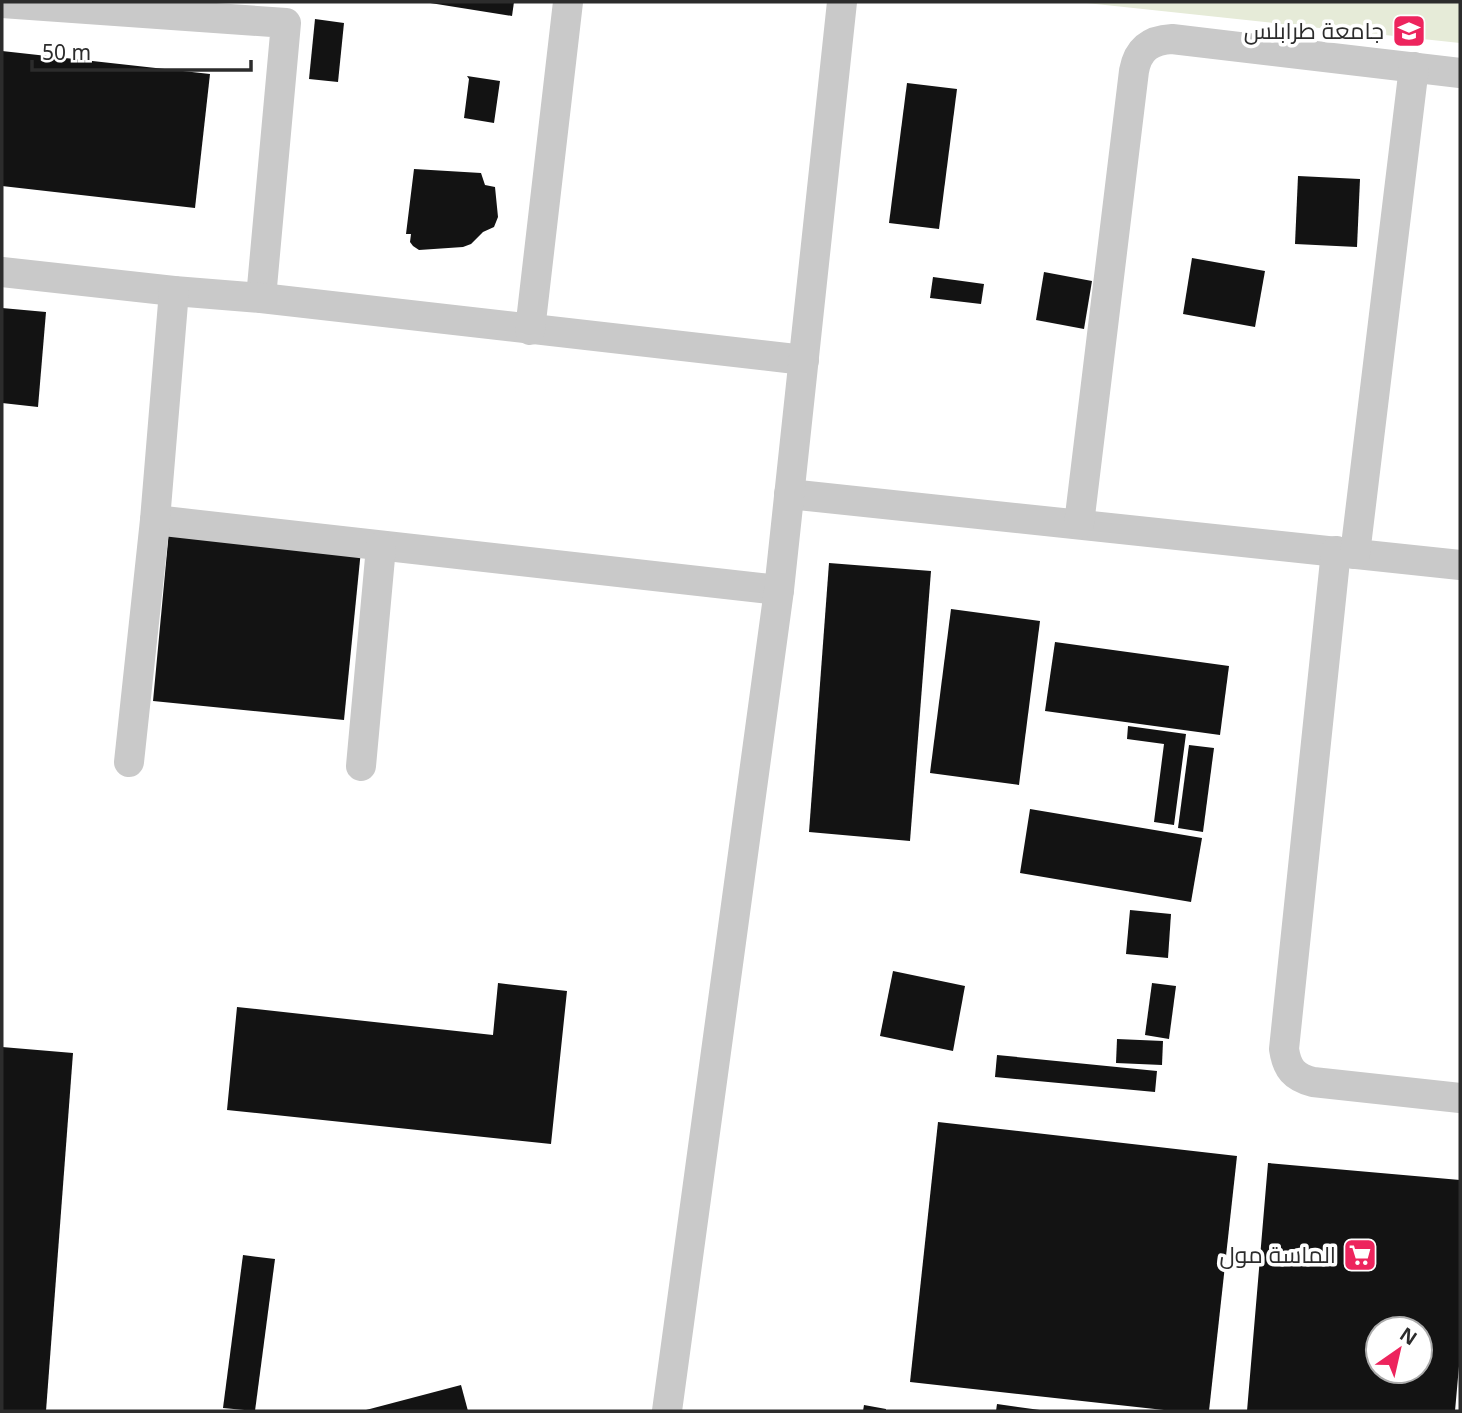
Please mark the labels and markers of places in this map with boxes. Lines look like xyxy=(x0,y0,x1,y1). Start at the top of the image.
school or university icon: جامعة طرابلس xyxy=(1390,12,1428,50)
place label: جامعة طرابلس xyxy=(1244,14,1384,46)
supermarket icon: الماسة مول xyxy=(1341,1236,1379,1274)
place label: الماسة مول xyxy=(1220,1238,1336,1270)

